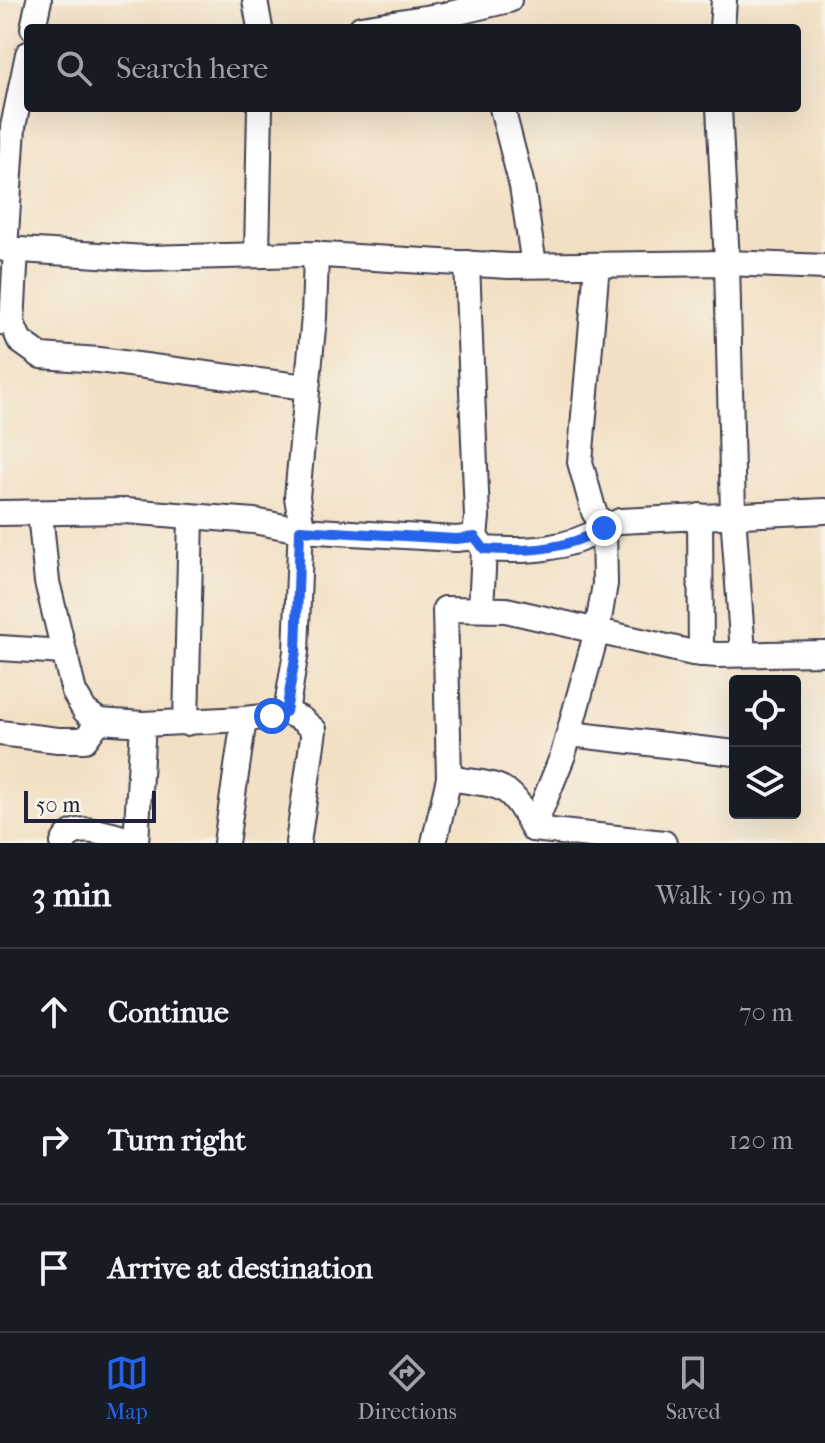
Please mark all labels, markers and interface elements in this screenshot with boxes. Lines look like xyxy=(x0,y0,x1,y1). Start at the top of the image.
search box xyxy=(24,24,801,112)
icon: search xyxy=(52,46,96,90)
text: Search here xyxy=(116,51,268,86)
route end xyxy=(586,510,622,546)
map controls xyxy=(729,675,801,819)
button: locate xyxy=(729,675,801,747)
route start xyxy=(254,698,290,734)
button: layers xyxy=(729,747,801,819)
scale bar xyxy=(24,787,156,823)
text: 50 m xyxy=(36,792,81,818)
text: 3 min xyxy=(32,875,111,915)
text: Walk · 190 m xyxy=(656,880,793,911)
icon: ahead xyxy=(32,990,76,1034)
text: Continue xyxy=(108,995,229,1030)
text: 70 m xyxy=(739,997,793,1028)
icon: right xyxy=(32,1118,76,1162)
text: Turn right xyxy=(108,1123,246,1158)
text: 120 m xyxy=(729,1125,793,1156)
icon: arrive xyxy=(32,1246,76,1290)
text: Arrive at destination xyxy=(108,1251,373,1286)
tab: Map xyxy=(105,1351,149,1425)
tab: Directions xyxy=(358,1351,457,1425)
tab: Saved xyxy=(666,1351,720,1425)

